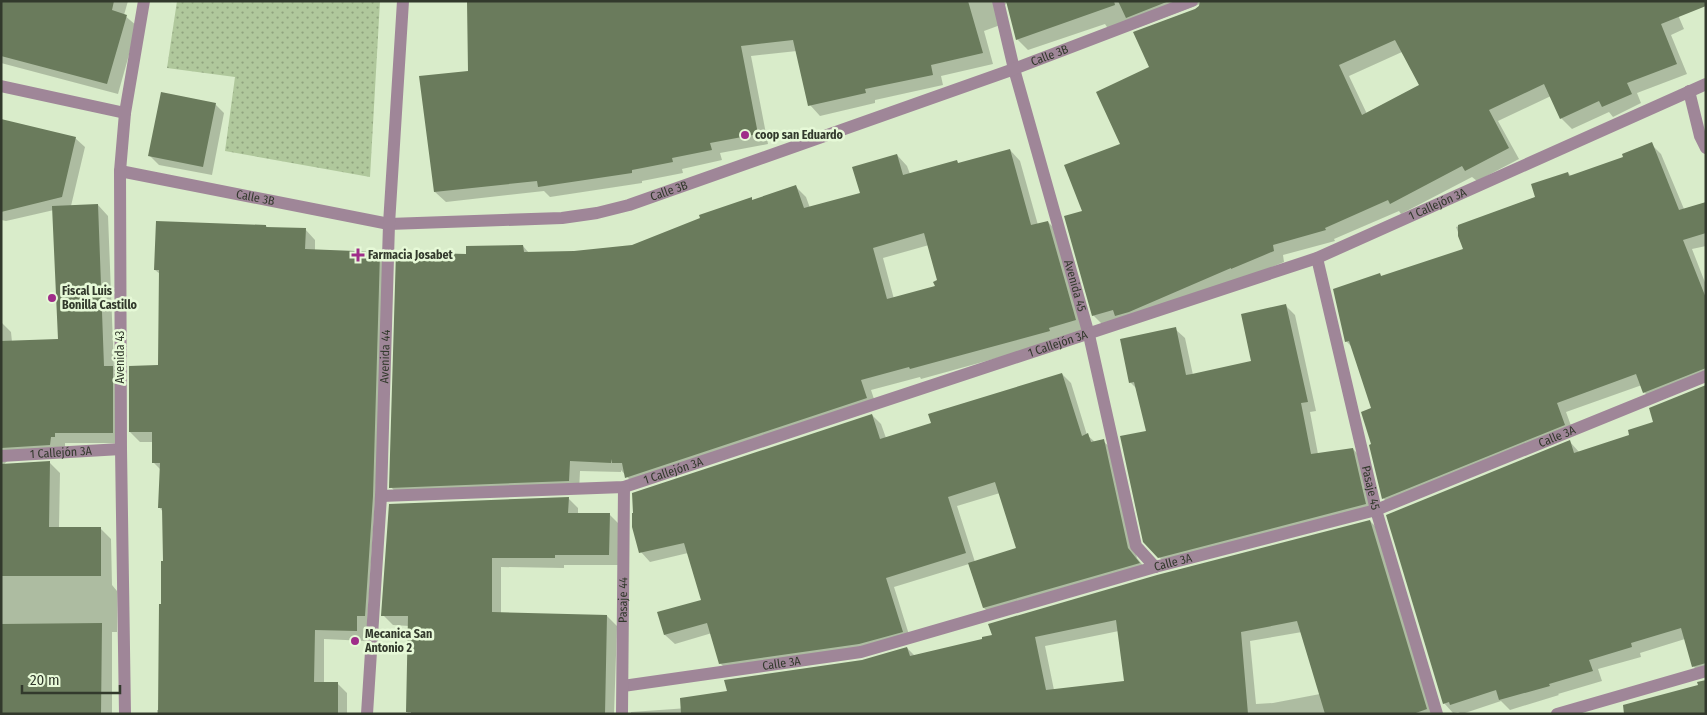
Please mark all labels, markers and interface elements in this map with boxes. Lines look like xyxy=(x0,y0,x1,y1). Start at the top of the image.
street label: Calle 3B xyxy=(1029,42,1071,69)
place label: coop san Eduardo xyxy=(755,128,844,142)
marker: coop san Eduardo xyxy=(739,129,751,141)
street label: Calle 3B xyxy=(648,178,690,204)
street label: 1 Callejón 3A xyxy=(1406,185,1469,223)
street label: Calle 3B xyxy=(235,187,276,208)
place label: Farmacia Josabet xyxy=(368,248,453,262)
marker: Farmacia Josabet xyxy=(352,249,364,261)
street label: Avenida 45 xyxy=(1061,258,1089,314)
place label: Fiscal Luis Bonilla Castillo xyxy=(62,284,138,312)
marker: Fiscal Luis Bonilla Castillo xyxy=(46,292,58,304)
street label: 1 Callejón 3A xyxy=(1026,327,1090,360)
street label: Avenida 44 xyxy=(377,329,393,384)
street label: Avenida 43 xyxy=(113,330,127,384)
street label: Calle 3A xyxy=(1536,423,1578,450)
street label: 1 Callejón 3A xyxy=(30,444,93,461)
street label: 1 Callejón 3A xyxy=(642,454,705,487)
street label: Pasaje 45 xyxy=(1359,464,1383,512)
street label: Calle 3A xyxy=(1153,551,1194,574)
street label: Pasaje 44 xyxy=(616,577,630,623)
place label: Mecanica San Antonio 2 xyxy=(364,627,432,655)
marker: Mecanica San Antonio 2 xyxy=(349,635,361,647)
street label: Calle 3A xyxy=(761,654,802,673)
scale bar xyxy=(22,662,120,694)
text: 20 m xyxy=(30,671,60,689)

